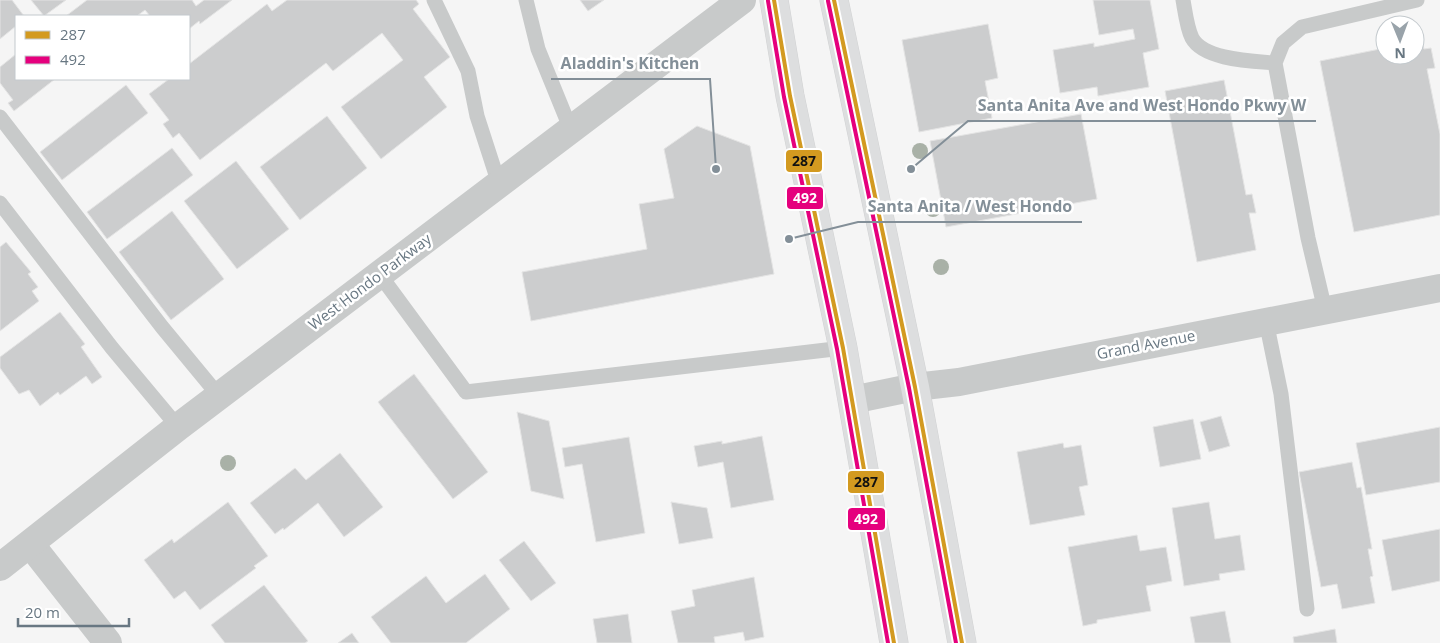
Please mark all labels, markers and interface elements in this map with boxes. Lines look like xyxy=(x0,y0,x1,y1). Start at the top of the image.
legend xyxy=(15,15,190,80)
north arrow xyxy=(1375,15,1425,65)
text: 287 xyxy=(60,24,86,44)
text: N xyxy=(1394,44,1406,63)
callout: Aladdin's Kitchen xyxy=(551,48,710,79)
text: 492 xyxy=(60,49,86,69)
text: Aladdin's Kitchen xyxy=(561,52,699,74)
callout: Santa Anita Ave and West Hondo Pkwy W xyxy=(968,90,1316,121)
text: Santa Anita Ave and West Hondo Pkwy W xyxy=(978,94,1307,116)
line badge: 287 xyxy=(785,149,823,173)
text: 287 xyxy=(792,151,816,170)
line badge: 492 xyxy=(786,186,824,210)
text: 492 xyxy=(793,188,817,207)
callout: Santa Anita / West Hondo xyxy=(858,191,1082,222)
text: Santa Anita / West Hondo xyxy=(868,195,1072,217)
street label: West Hondo Parkway xyxy=(304,228,435,334)
street label: Grand Avenue xyxy=(1095,325,1197,363)
line badge: 287 xyxy=(847,470,885,494)
text: 287 xyxy=(854,472,878,491)
line badge: 492 xyxy=(847,507,886,531)
text: 492 xyxy=(854,509,878,528)
scale bar xyxy=(18,596,129,628)
text: 20 m xyxy=(25,602,60,622)

